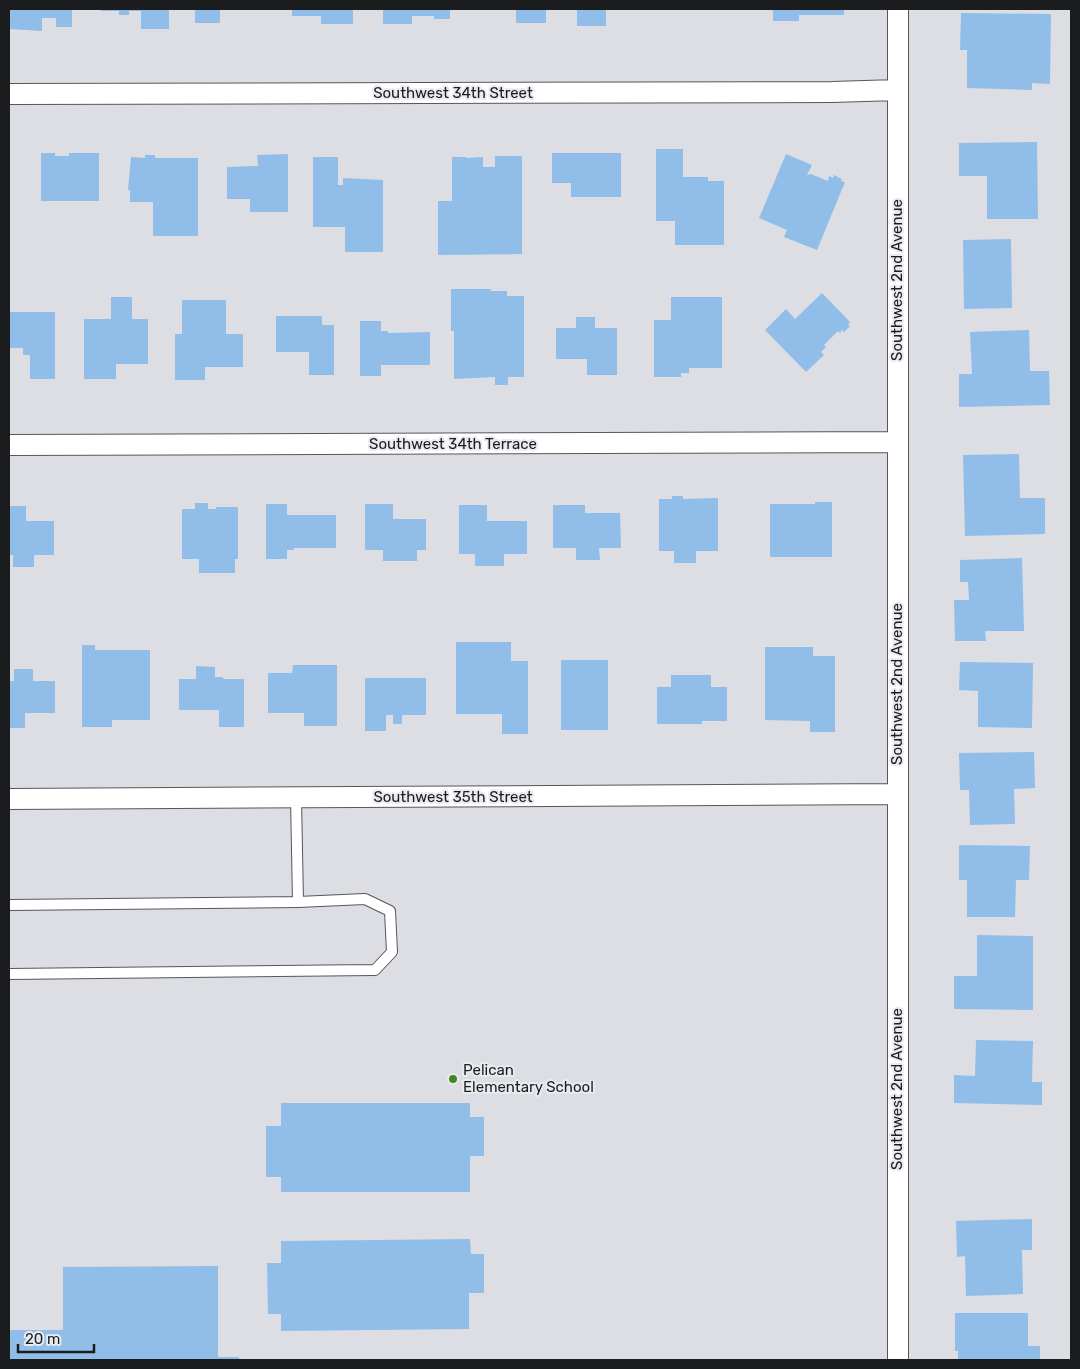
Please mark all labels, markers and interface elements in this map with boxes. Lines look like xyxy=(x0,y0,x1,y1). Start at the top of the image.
street label: Southwest 34th Street xyxy=(373,84,533,102)
street label: Southwest 2nd Avenue xyxy=(888,199,906,361)
street label: Southwest 34th Terrace xyxy=(369,435,537,453)
street label: Southwest 2nd Avenue xyxy=(888,603,906,765)
street label: Southwest 35th Street xyxy=(373,788,533,806)
street label: Southwest 2nd Avenue xyxy=(888,1008,906,1170)
place label: Pelican Elementary School xyxy=(463,1061,594,1096)
marker: Pelican Elementary School xyxy=(447,1073,459,1085)
scale bar xyxy=(18,1322,94,1354)
text: 20 m xyxy=(25,1330,60,1348)

